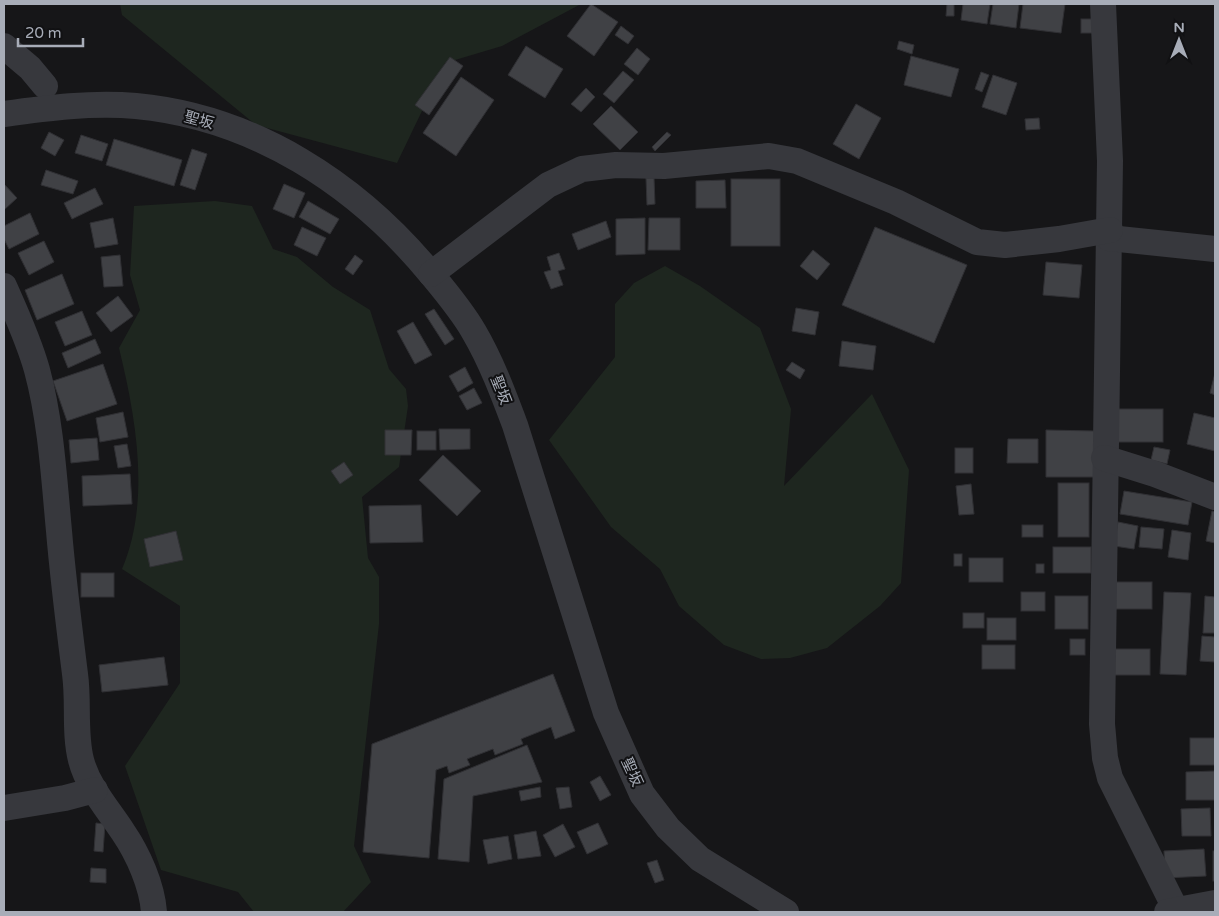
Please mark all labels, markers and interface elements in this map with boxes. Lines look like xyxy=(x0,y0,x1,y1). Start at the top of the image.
scale bar xyxy=(18,15,82,47)
north arrow xyxy=(1154,15,1204,65)
text: N xyxy=(1173,19,1185,36)
text: 20 m xyxy=(25,24,62,42)
street label: 聖坂 xyxy=(182,107,216,133)
street label: 聖坂 xyxy=(487,373,515,407)
street label: 聖坂 xyxy=(618,755,646,789)

